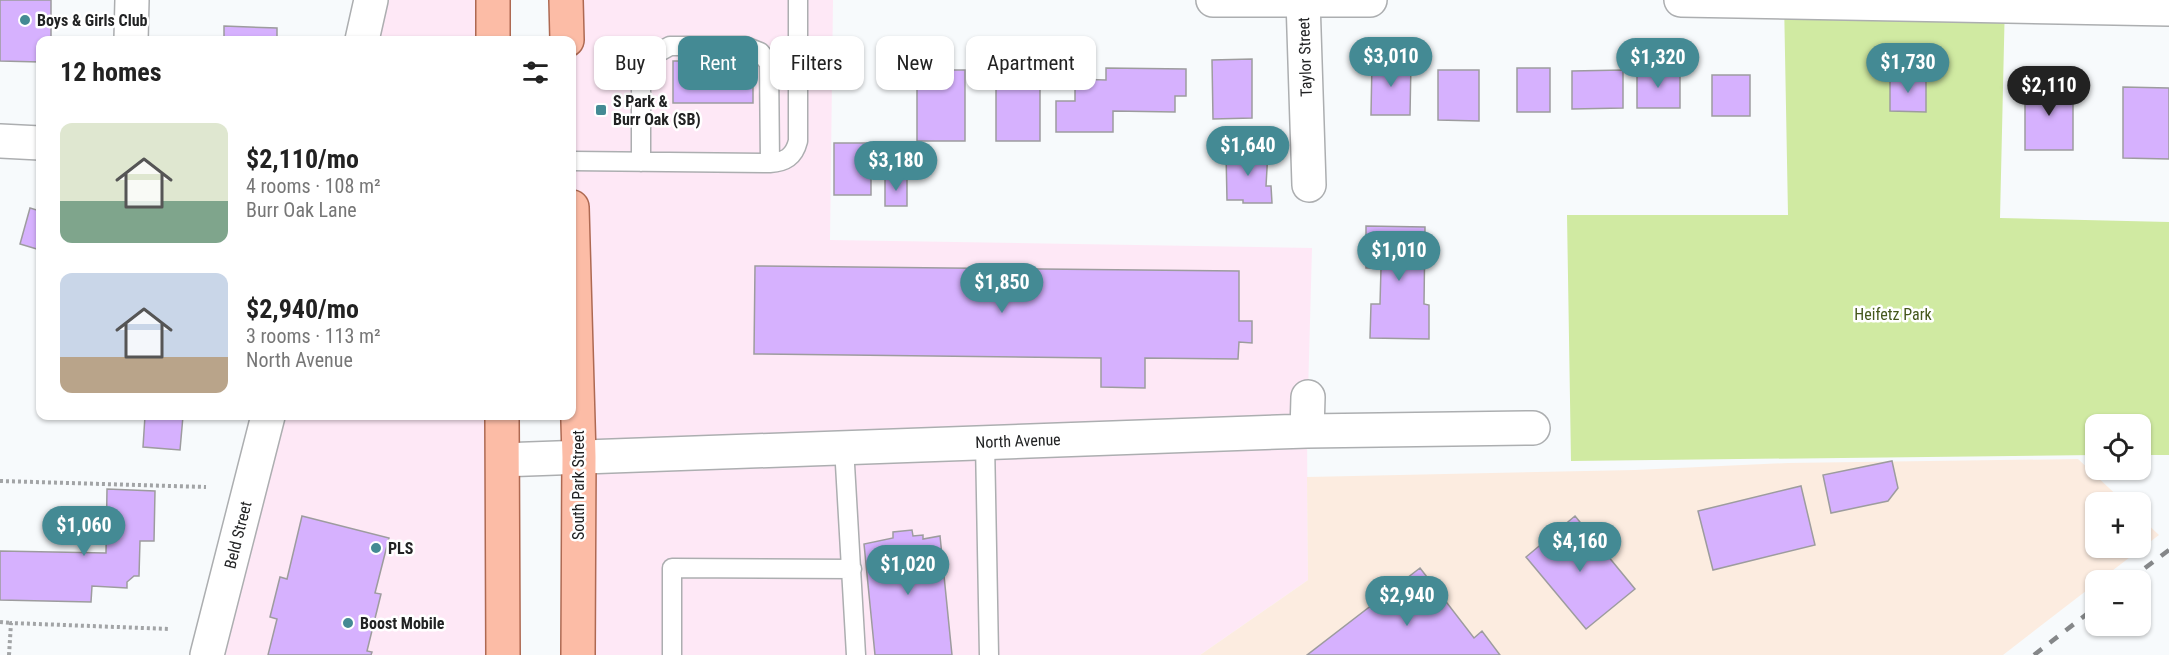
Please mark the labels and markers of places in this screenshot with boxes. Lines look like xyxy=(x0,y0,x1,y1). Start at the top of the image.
place label: Boys & Girls Club xyxy=(37,11,148,30)
marker: Boys & Girls Club xyxy=(18,13,32,27)
pin: $3,010 xyxy=(1342,37,1440,88)
pin: $1,320 xyxy=(1609,38,1707,89)
pin: $1,730 xyxy=(1859,43,1957,94)
pin: $2,110 xyxy=(2000,66,2098,117)
place label: S Park & Burr Oak (SB) xyxy=(613,92,701,129)
marker: S Park & Burr Oak (SB) xyxy=(594,103,608,117)
pin: $1,640 xyxy=(1199,126,1297,177)
pin: $3,180 xyxy=(847,141,945,192)
pin: $1,010 xyxy=(1350,231,1448,282)
pin: $1,850 xyxy=(953,263,1051,314)
pin: $1,060 xyxy=(35,506,133,557)
pin: $4,160 xyxy=(1531,522,1629,573)
place label: PLS xyxy=(388,539,414,558)
marker: PLS xyxy=(369,541,383,555)
pin: $1,020 xyxy=(859,545,957,596)
pin: $2,940 xyxy=(1358,576,1456,627)
place label: Boost Mobile xyxy=(360,614,445,633)
marker: Boost Mobile xyxy=(341,616,355,630)

